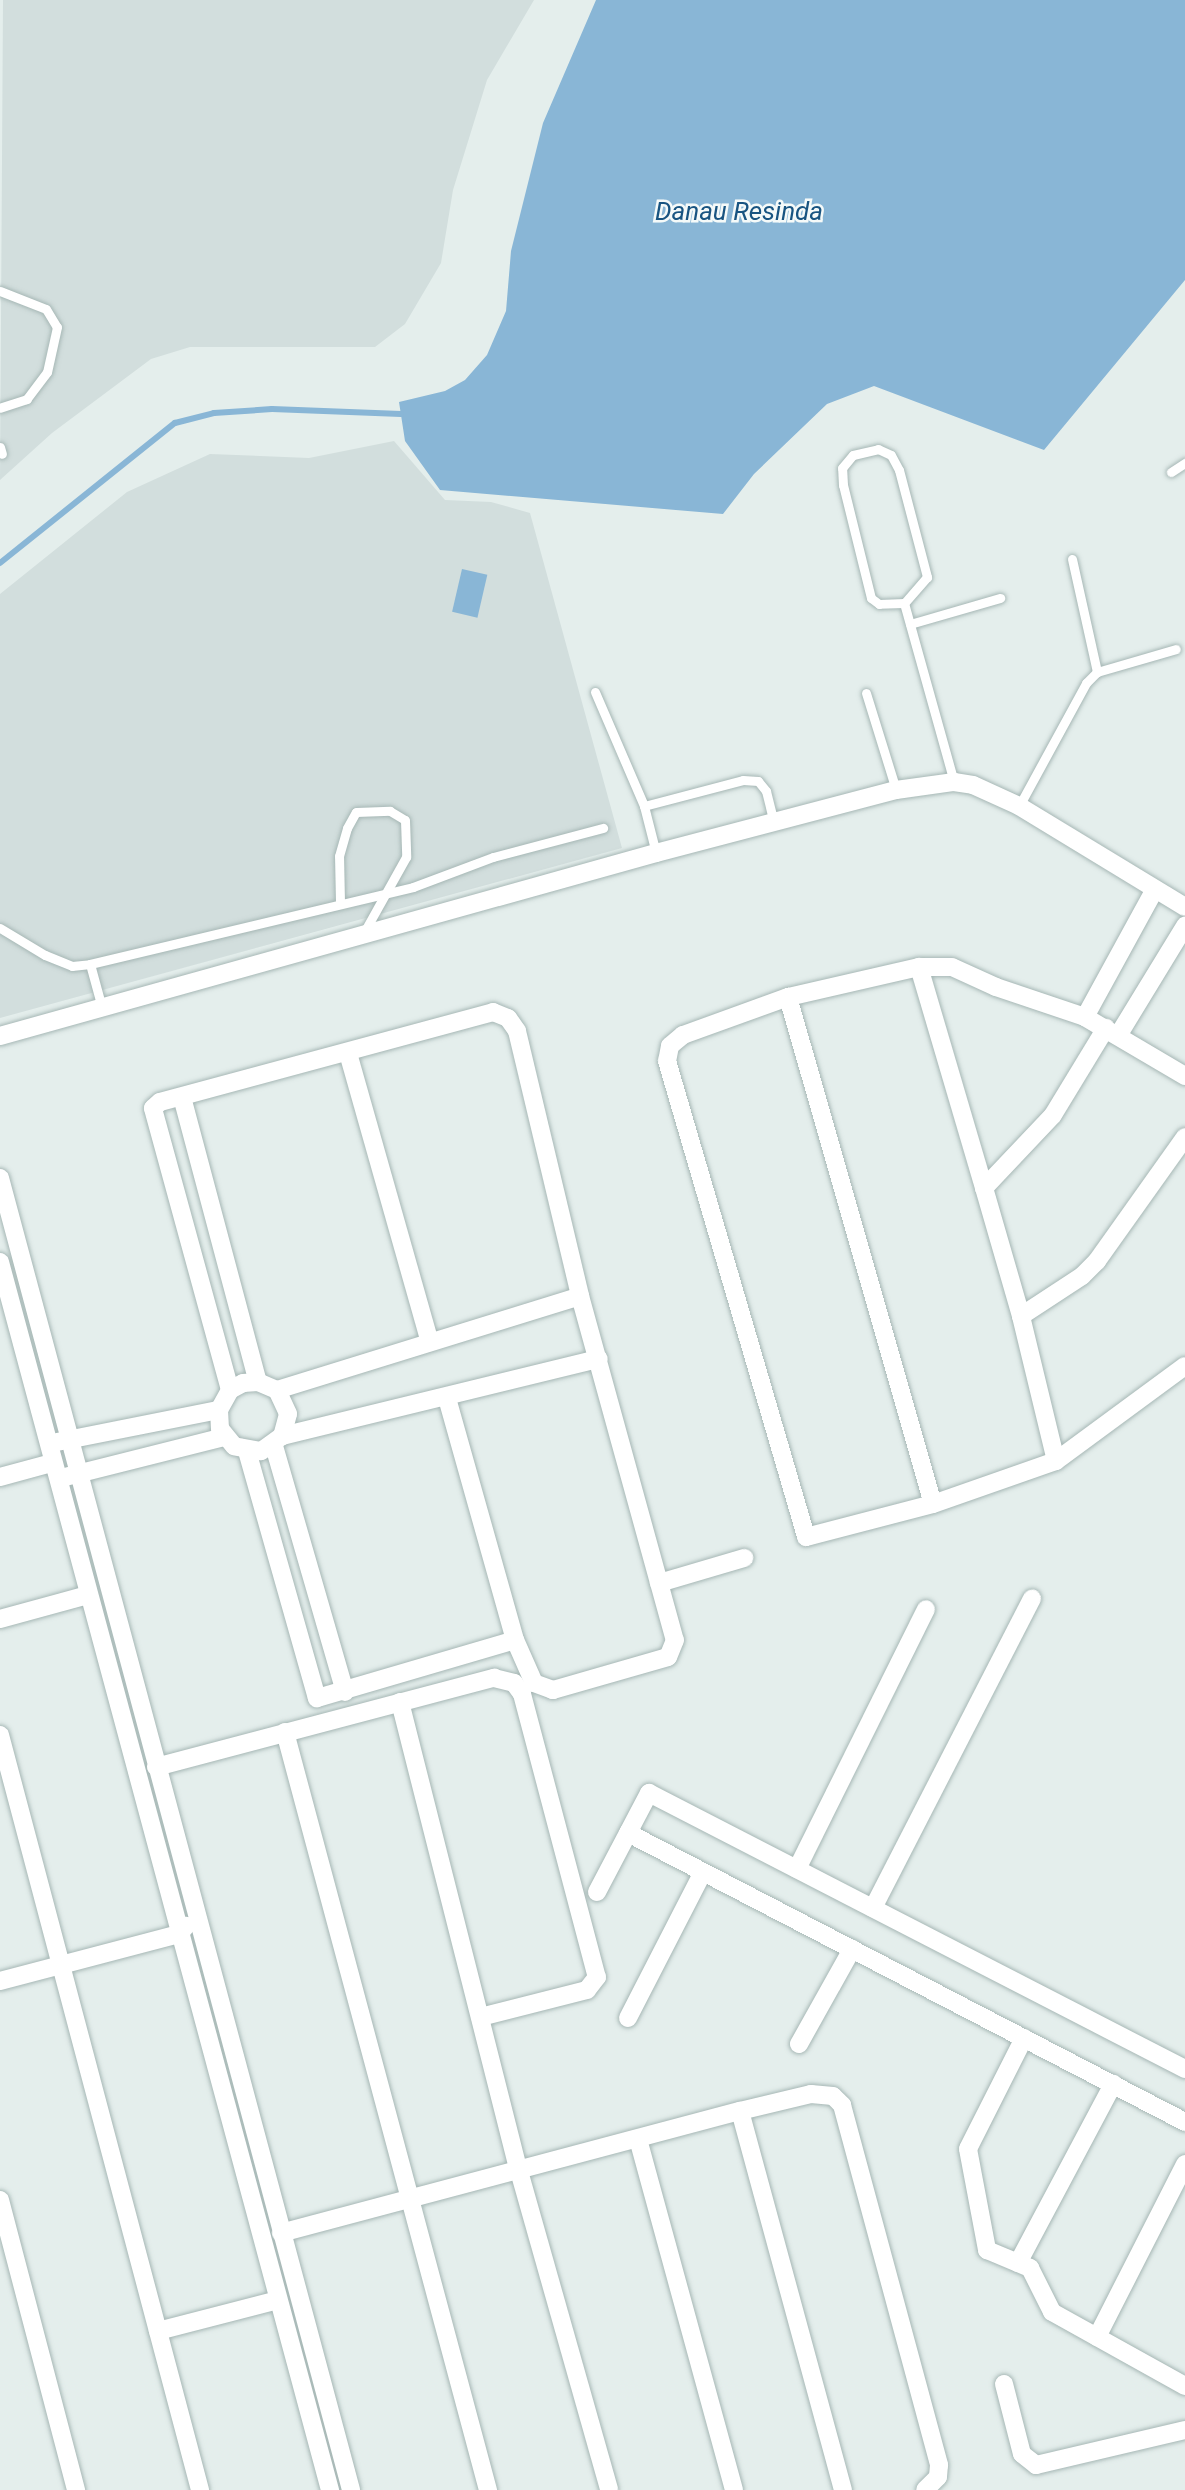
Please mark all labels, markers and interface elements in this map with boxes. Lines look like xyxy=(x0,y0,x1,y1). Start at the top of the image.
water label: Danau Resinda xyxy=(655,196,823,228)

